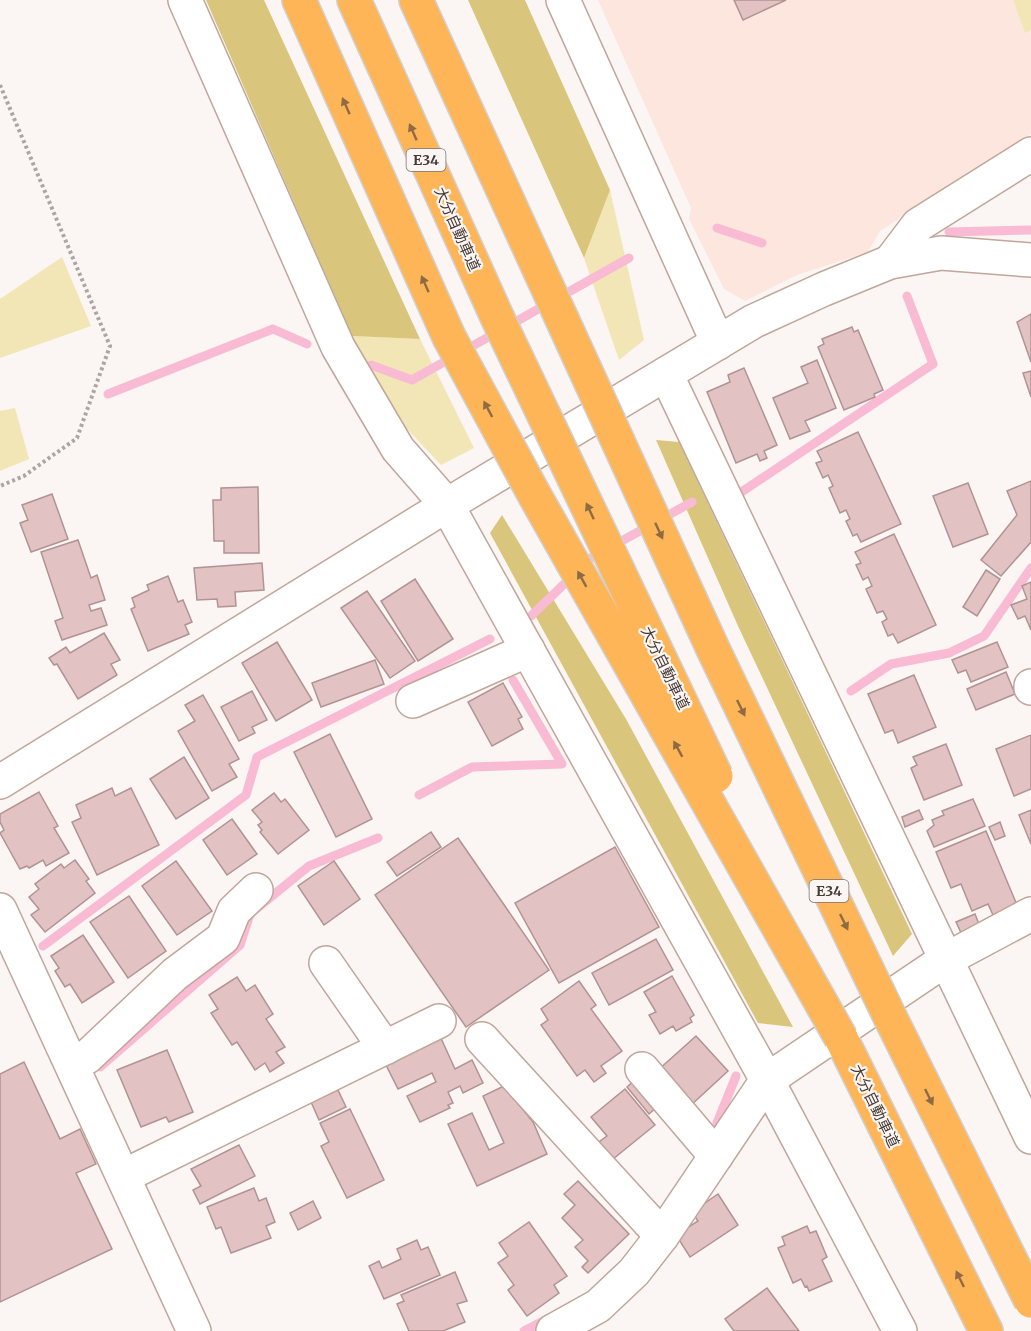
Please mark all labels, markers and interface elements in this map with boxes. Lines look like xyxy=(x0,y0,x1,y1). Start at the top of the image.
one-way arrow xyxy=(341,97,350,114)
one-way arrow xyxy=(409,123,418,140)
road number: E34 xyxy=(406,149,446,171)
street label: 大分自動車道 xyxy=(430,184,484,274)
one-way arrow xyxy=(421,275,430,292)
one-way arrow xyxy=(483,400,493,417)
one-way arrow xyxy=(585,503,594,520)
one-way arrow xyxy=(654,523,663,540)
one-way arrow xyxy=(577,570,587,587)
street label: 大分自動車道 xyxy=(637,623,694,712)
one-way arrow xyxy=(736,699,746,717)
one-way arrow xyxy=(673,740,683,757)
road number: E34 xyxy=(810,880,848,902)
one-way arrow xyxy=(839,913,848,930)
street label: 大分自動車道 xyxy=(847,1061,904,1150)
one-way arrow xyxy=(925,1088,934,1105)
one-way arrow xyxy=(956,1270,965,1287)

